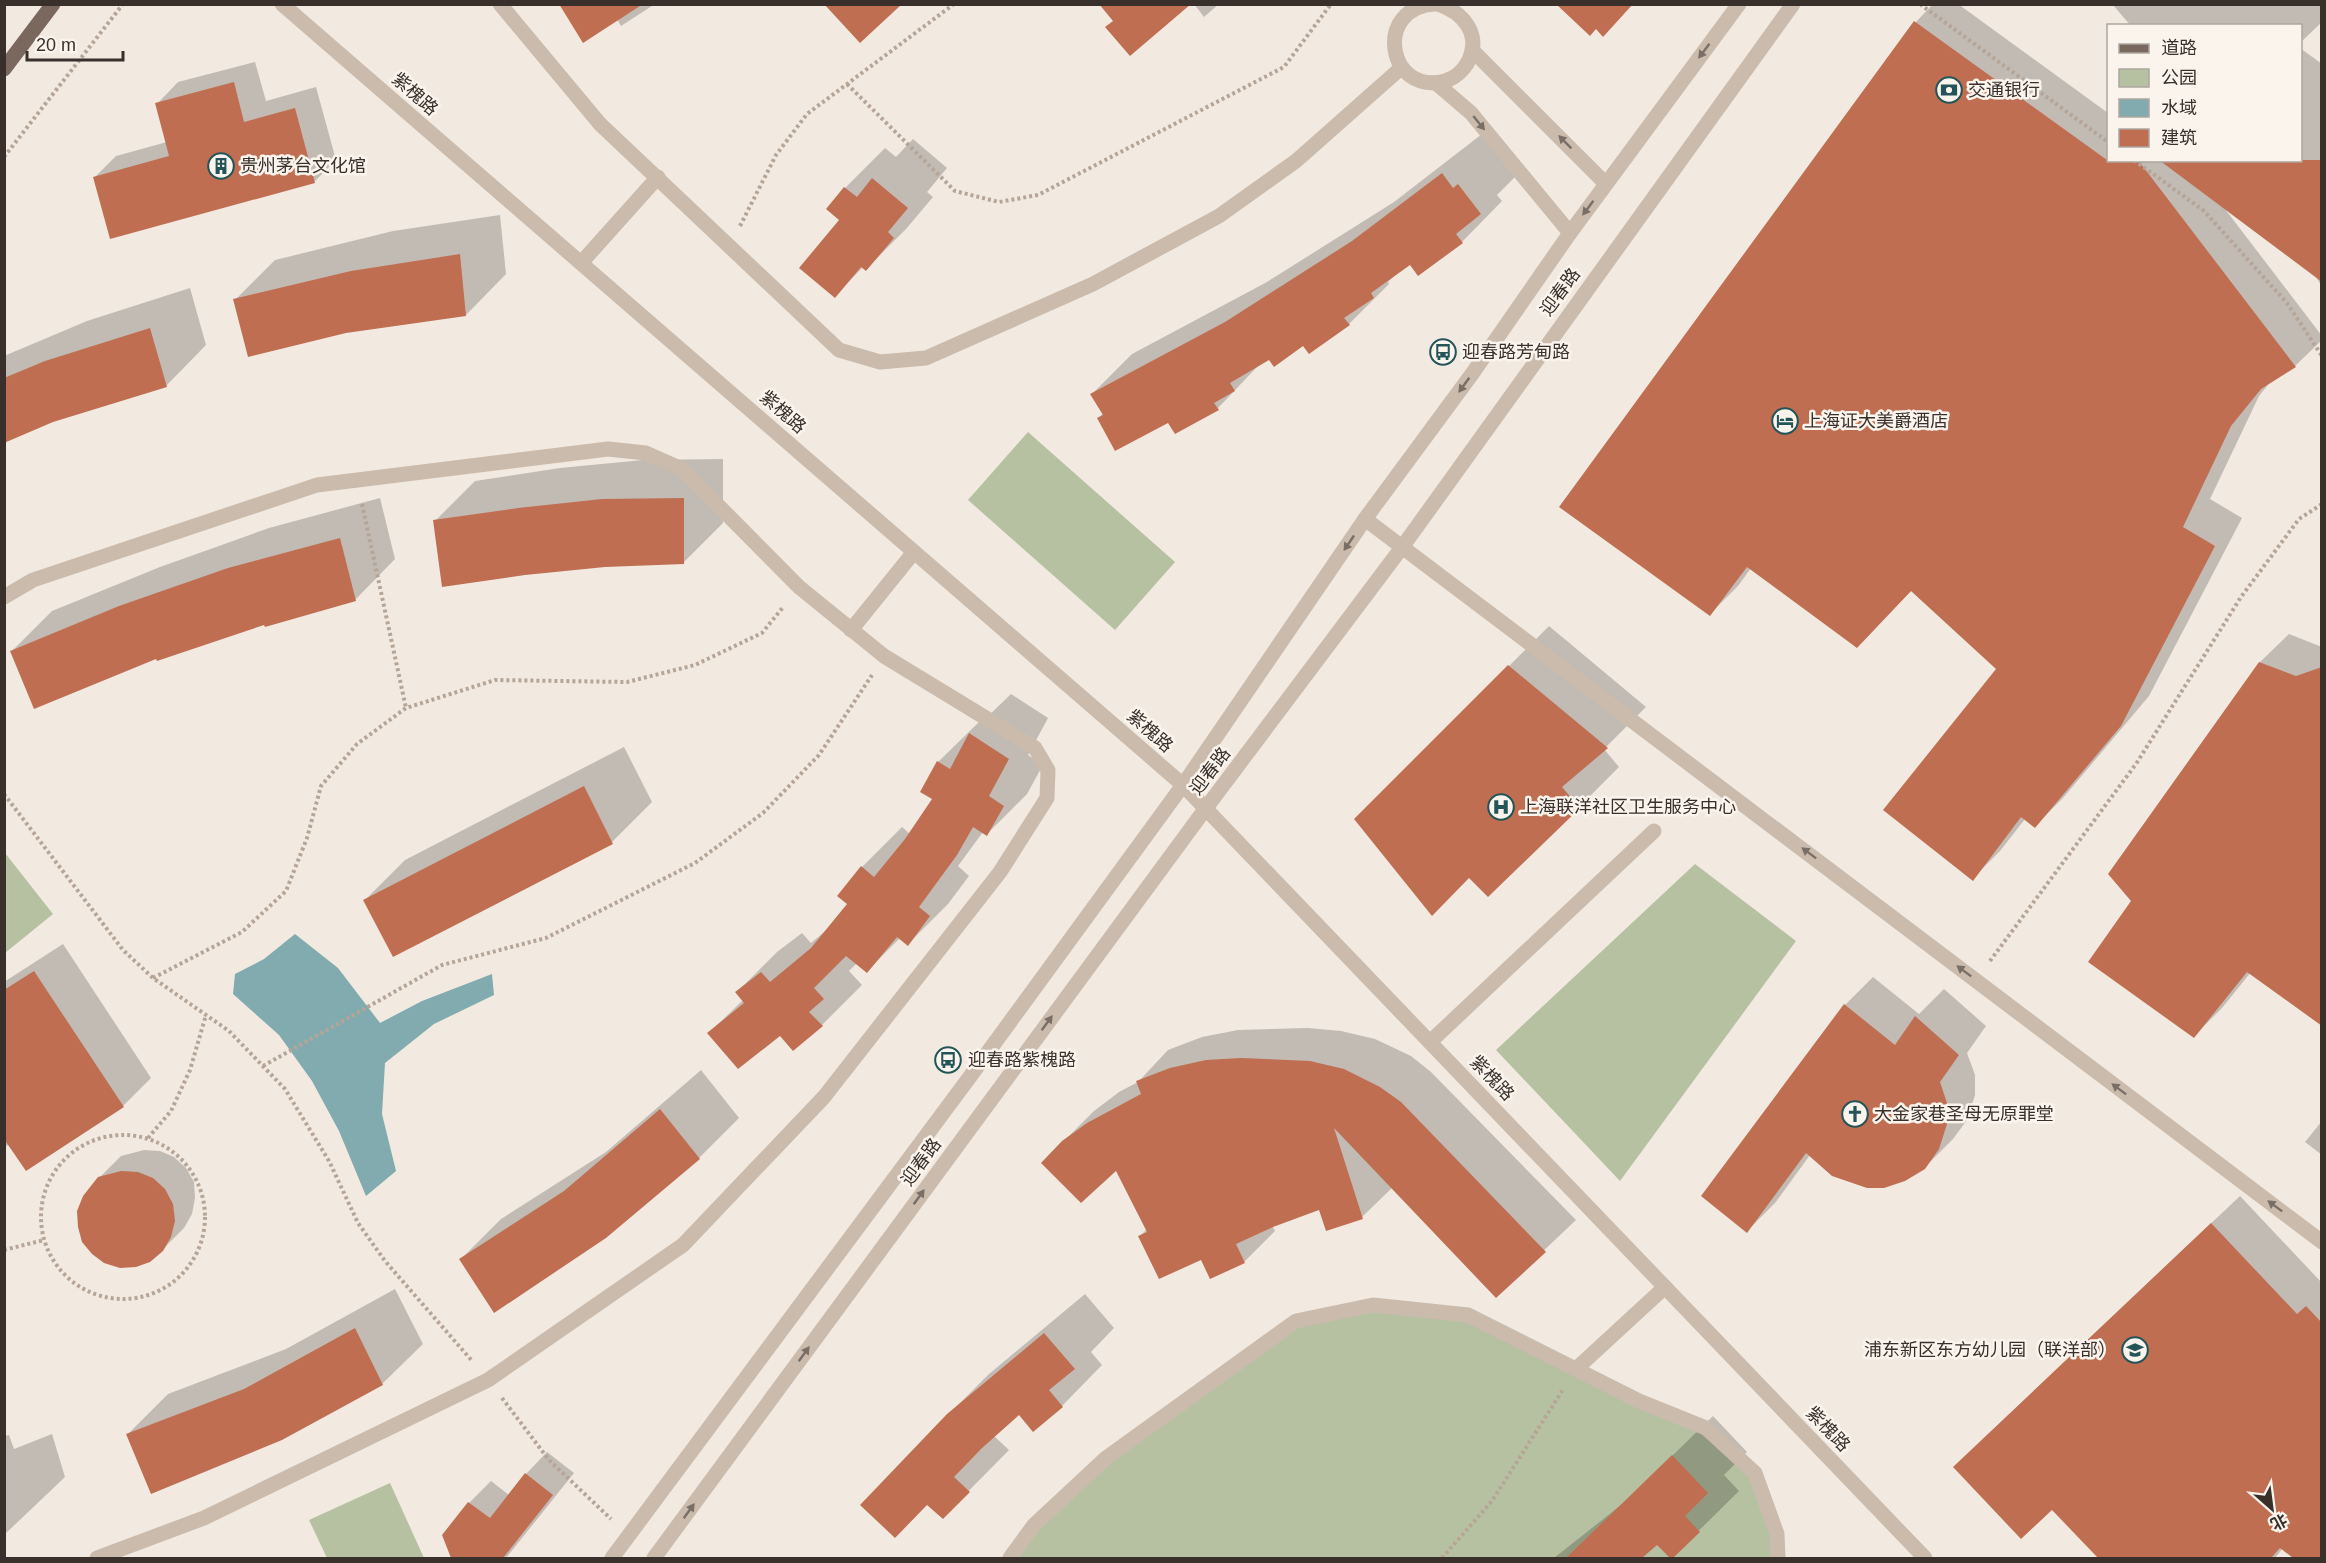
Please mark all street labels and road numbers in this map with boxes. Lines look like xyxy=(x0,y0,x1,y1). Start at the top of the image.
street label: 紫槐路 xyxy=(388,69,442,119)
street label: 迎春路 xyxy=(1536,264,1584,320)
street label: 紫槐路 xyxy=(756,387,810,437)
street label: 紫槐路 xyxy=(1123,706,1177,756)
street label: 迎春路 xyxy=(1186,743,1234,799)
street label: 紫槐路 xyxy=(1466,1052,1518,1104)
street label: 迎春路 xyxy=(897,1134,945,1190)
street label: 紫槐路 xyxy=(1802,1403,1854,1455)

